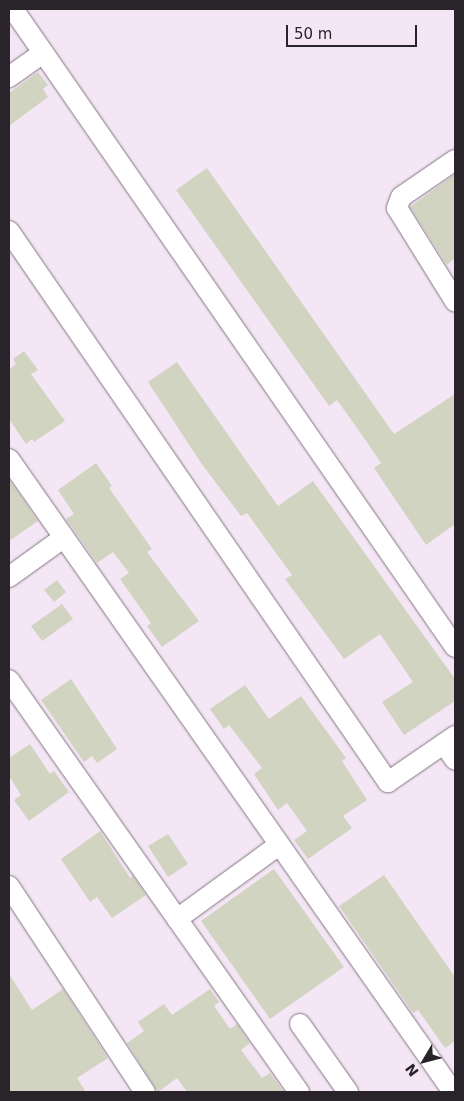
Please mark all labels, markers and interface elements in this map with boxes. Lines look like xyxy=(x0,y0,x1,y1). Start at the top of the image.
scale bar xyxy=(289,15,420,47)
text: 50 m xyxy=(294,25,332,43)
north arrow xyxy=(399,1036,449,1086)
text: N xyxy=(402,1061,422,1080)

